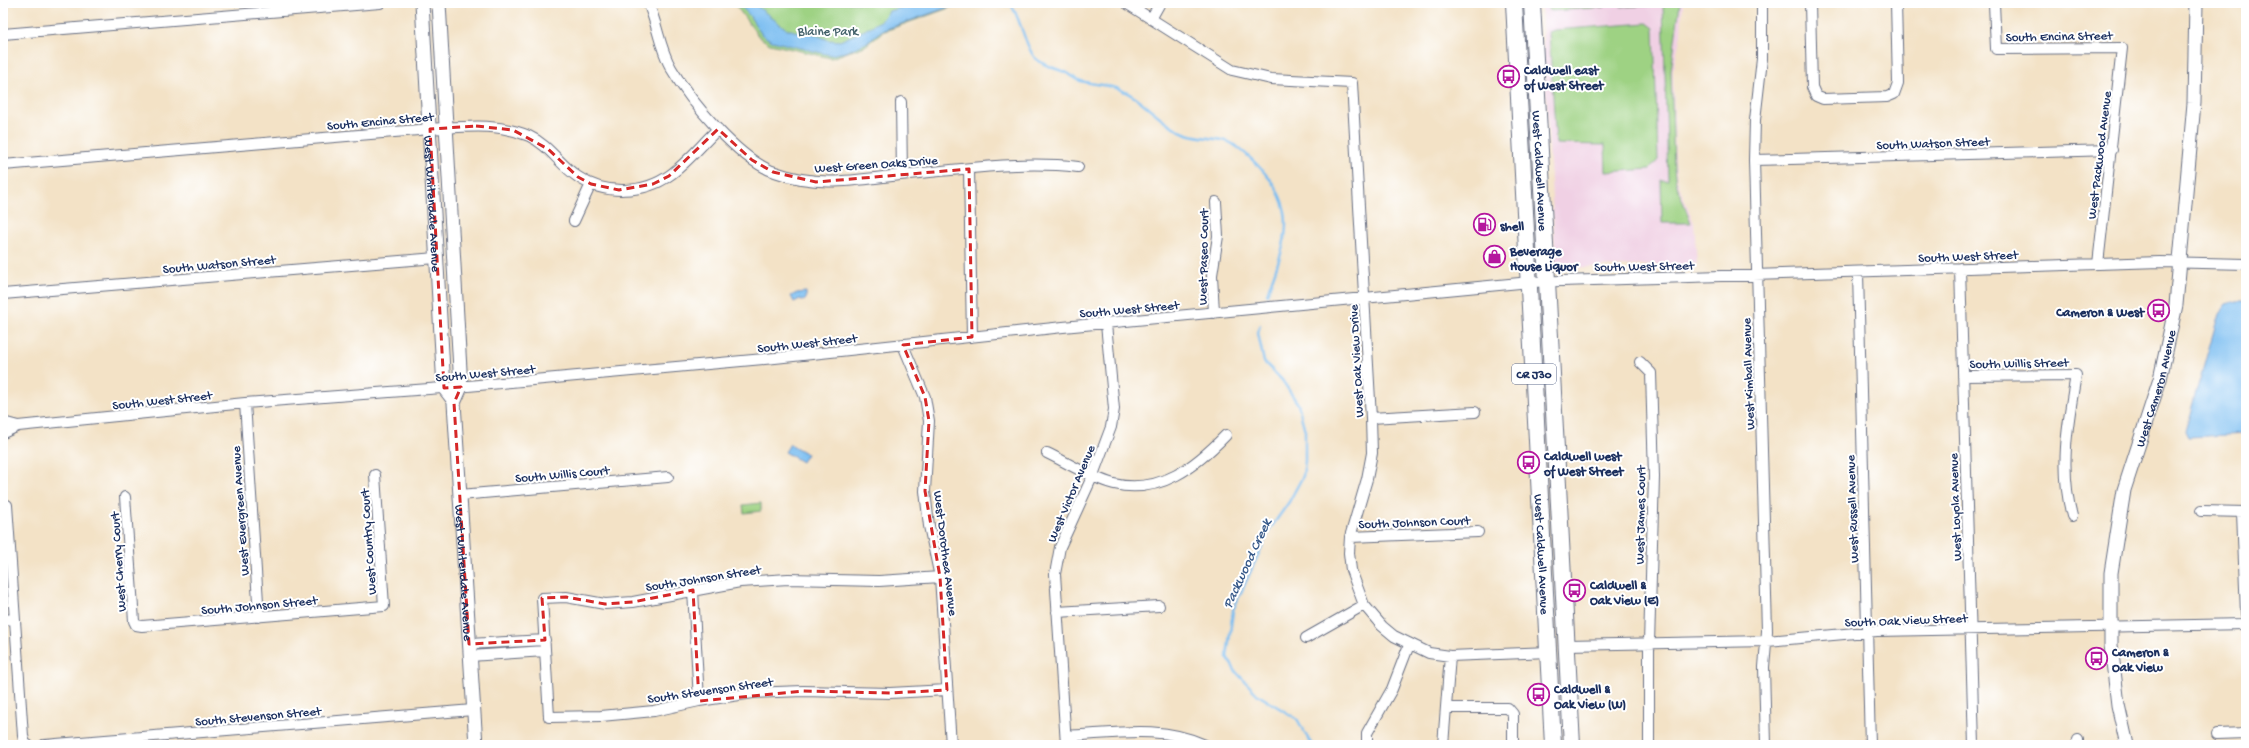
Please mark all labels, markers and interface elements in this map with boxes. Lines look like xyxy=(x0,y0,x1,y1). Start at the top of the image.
park label: Blaine Park xyxy=(797,25,859,40)
street label: South Encina Street xyxy=(2005,29,2114,46)
bus stop icon: Caldwell east of West Street xyxy=(1495,63,1521,89)
place label: Caldwell east of West Street xyxy=(1523,64,1605,94)
street label: West Packwood Avenue xyxy=(2085,90,2116,220)
street label: South Encina Street xyxy=(326,110,436,135)
street label: West Caldwell Avenue xyxy=(1528,110,1549,232)
street label: West Whitendale Avenue xyxy=(420,135,442,273)
street label: South Watson Street xyxy=(1876,135,1992,154)
street label: West Green Oaks Drive xyxy=(814,154,939,177)
street label: West Paseo Court xyxy=(1196,207,1213,305)
fuel station icon: shell xyxy=(1471,212,1497,238)
place label: shell xyxy=(1500,220,1524,235)
shop icon: Beverage House Liquor xyxy=(1482,244,1508,270)
place label: Beverage House Liquor xyxy=(1509,245,1579,275)
street label: South West Street xyxy=(1918,248,2020,267)
street label: South Watson Street xyxy=(162,253,278,278)
street label: South West Street xyxy=(1594,259,1696,276)
bus stop icon: Cameron & West xyxy=(2146,298,2172,324)
street label: South West Street xyxy=(1079,299,1181,322)
street label: West Oak View Drive xyxy=(1347,304,1368,418)
place label: Cameron & West xyxy=(2055,306,2146,321)
street label: West Kimball Avenue xyxy=(1740,317,1759,430)
street label: West Cameron Avenue xyxy=(2133,328,2180,449)
street label: South West Street xyxy=(757,332,859,357)
street label: South Willis Street xyxy=(1969,356,2070,373)
street label: South West Street xyxy=(435,363,537,386)
road number: CR J30 xyxy=(1512,364,1556,384)
street label: South West Street xyxy=(112,389,214,414)
street label: West Victor Avenue xyxy=(1045,443,1100,545)
street label: West Evergreen Avenue xyxy=(229,445,254,576)
bus stop icon: Caldwell west of West Street xyxy=(1515,449,1541,475)
place label: Caldwell west of West Street xyxy=(1543,450,1625,480)
street label: West Loyola Avenue xyxy=(1947,452,1966,561)
street label: West Russell Avenue xyxy=(1844,454,1863,563)
street label: South Willis Court xyxy=(515,464,612,487)
street label: West James Court xyxy=(1633,464,1650,564)
street label: West Country Court xyxy=(358,487,381,595)
street label: West Dorothea Avenue xyxy=(929,490,960,617)
street label: West Caldwell Avenue xyxy=(1530,494,1551,615)
street label: West Whitendale Avenue xyxy=(451,504,474,642)
street label: West Cherry Court xyxy=(108,510,130,612)
street label: South Johnson Court xyxy=(1358,514,1472,533)
water label: Packwood Creek xyxy=(1220,515,1277,611)
street label: South Johnson Street xyxy=(645,563,764,596)
bus stop icon: Caldwell & Oak View (E) xyxy=(1561,578,1587,604)
place label: Caldwell & Oak View (E) xyxy=(1589,579,1659,609)
street label: South Johnson Street xyxy=(201,594,320,619)
street label: South Oak View Street xyxy=(1844,612,1969,631)
bus stop icon: Cameron & Oak View xyxy=(2084,645,2110,671)
place label: Cameron & Oak View xyxy=(2111,646,2170,676)
street label: South Stevenson Street xyxy=(647,675,776,708)
bus stop icon: Caldwell & Oak View (W) xyxy=(1525,682,1551,708)
place label: Caldwell & Oak View (W) xyxy=(1553,683,1626,713)
street label: South Stevenson Street xyxy=(195,704,323,730)

